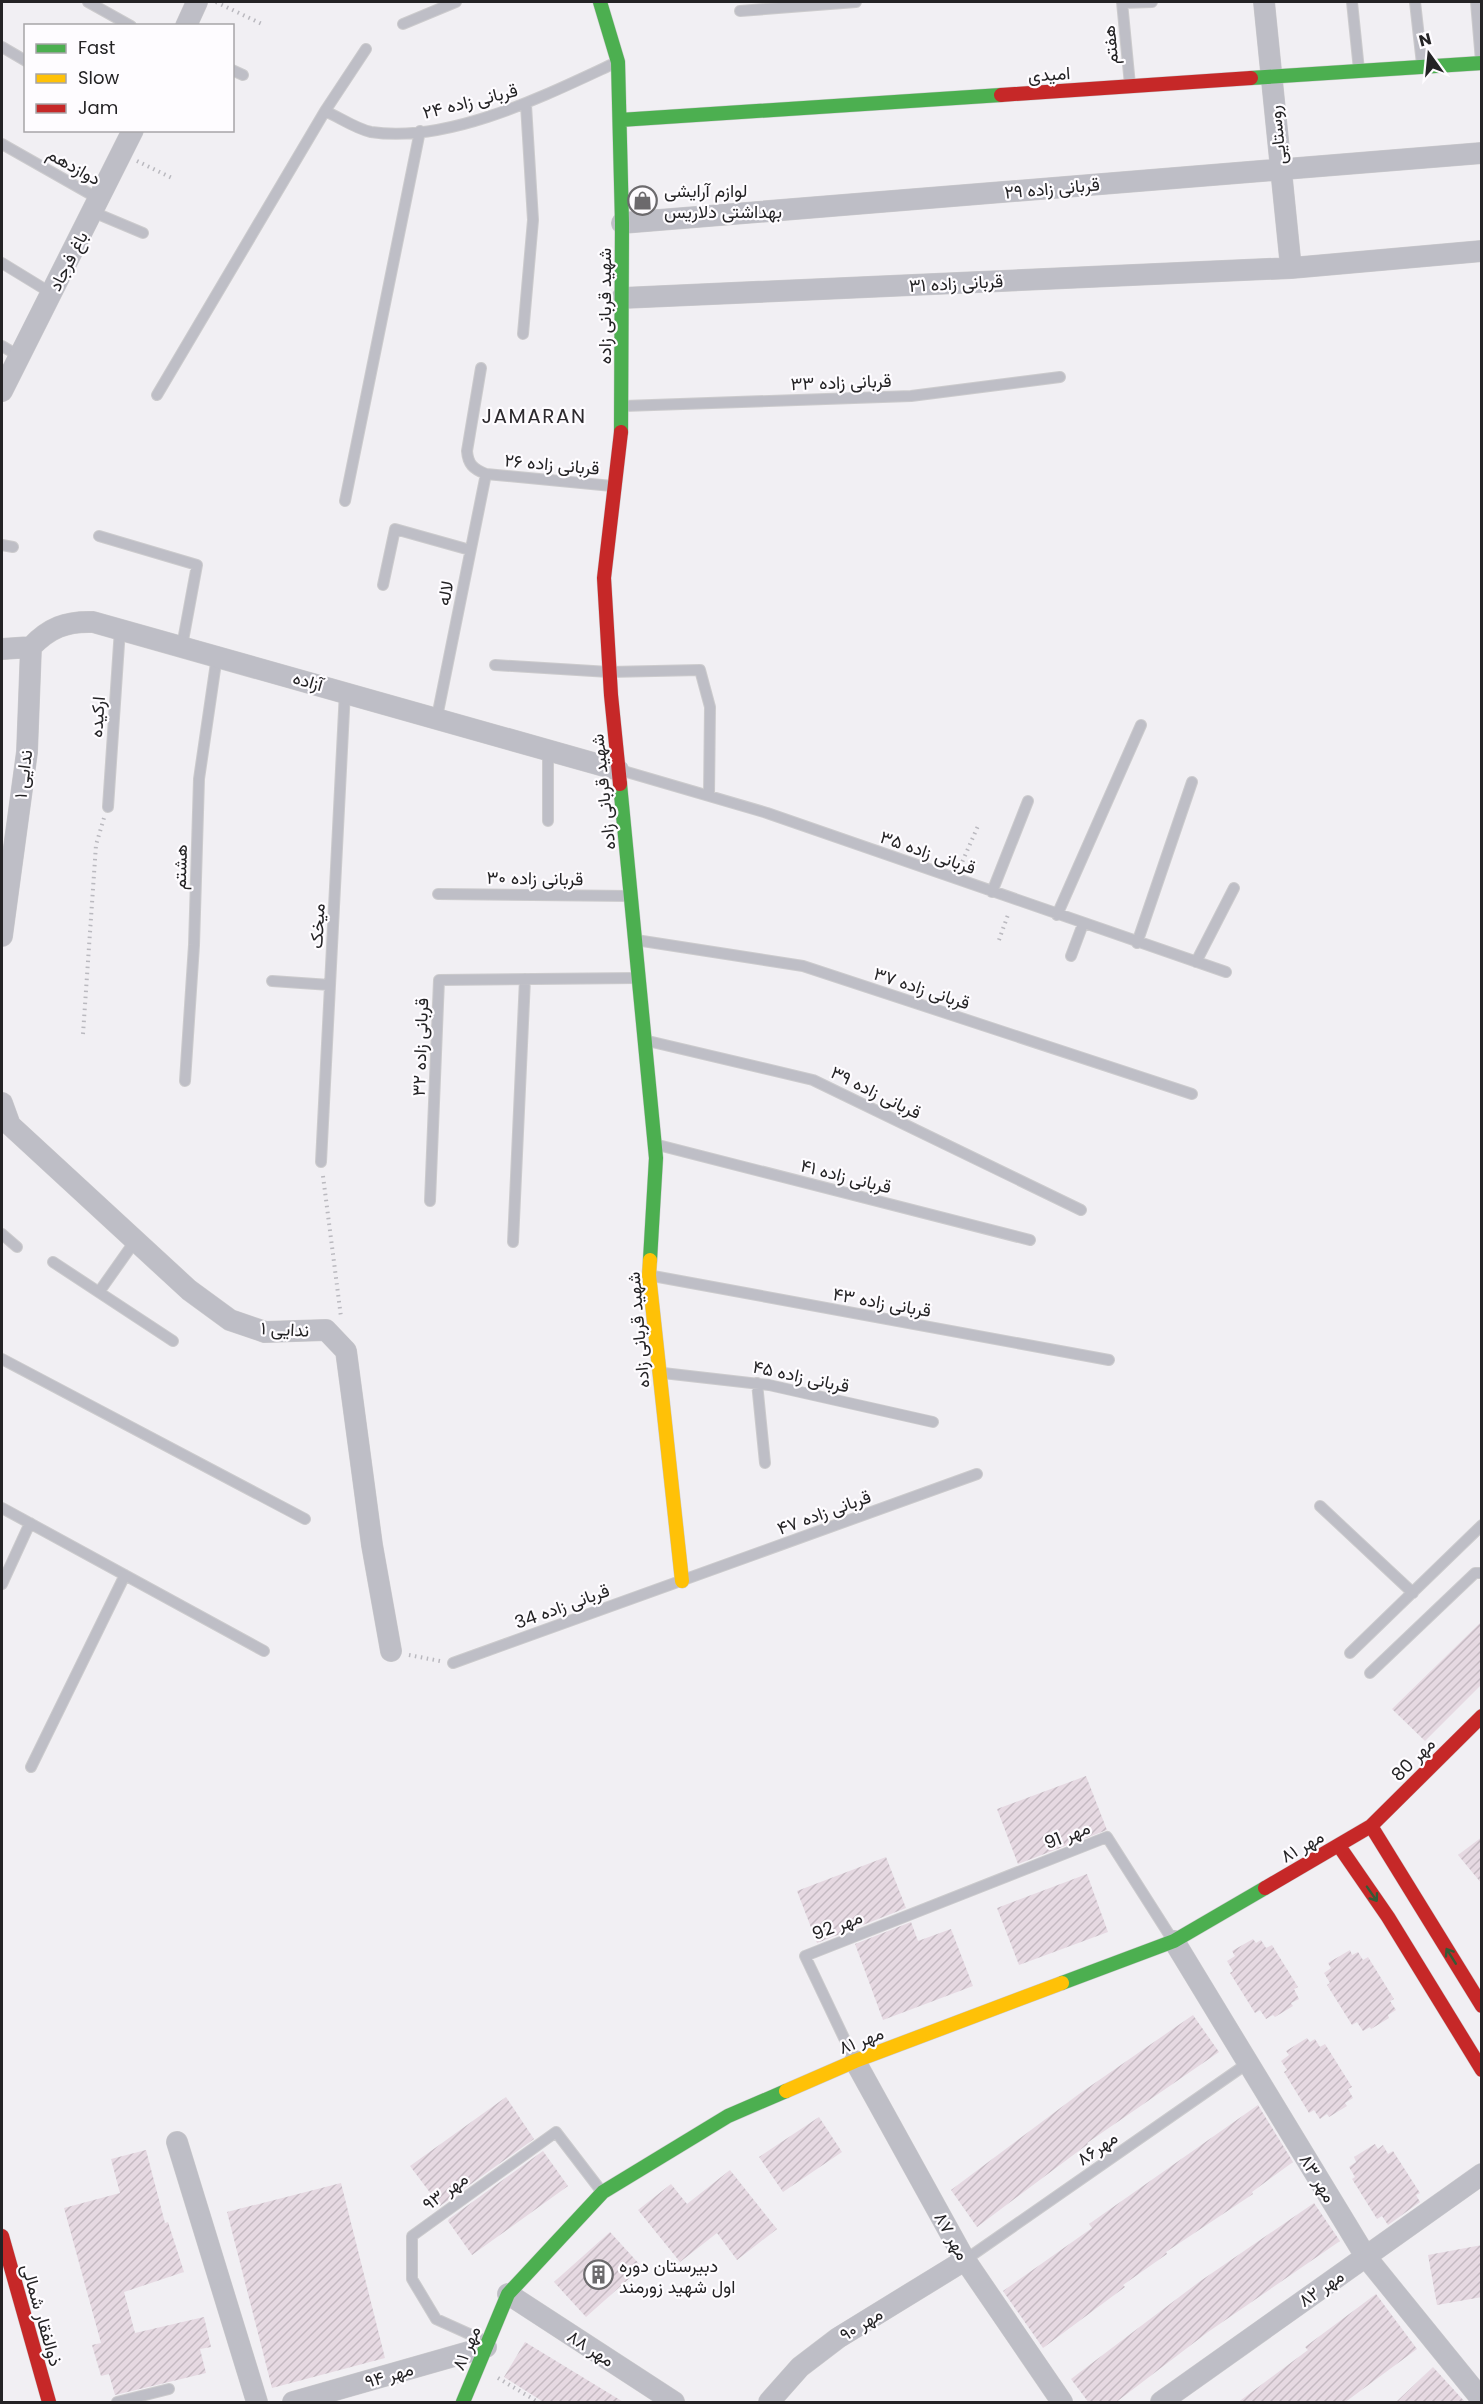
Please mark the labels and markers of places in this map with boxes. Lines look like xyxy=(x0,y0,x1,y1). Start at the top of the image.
place label: لوازم آرایشی بهداشتی دلاریس xyxy=(664,178,782,224)
shop icon: لوازم آرایشی بهداشتی دلاریس xyxy=(627,184,659,216)
place label: دبیرستان دوره اول شهید زورمند xyxy=(619,2253,735,2299)
building icon: دبیرستان دوره اول شهید زورمند xyxy=(582,2259,614,2291)

